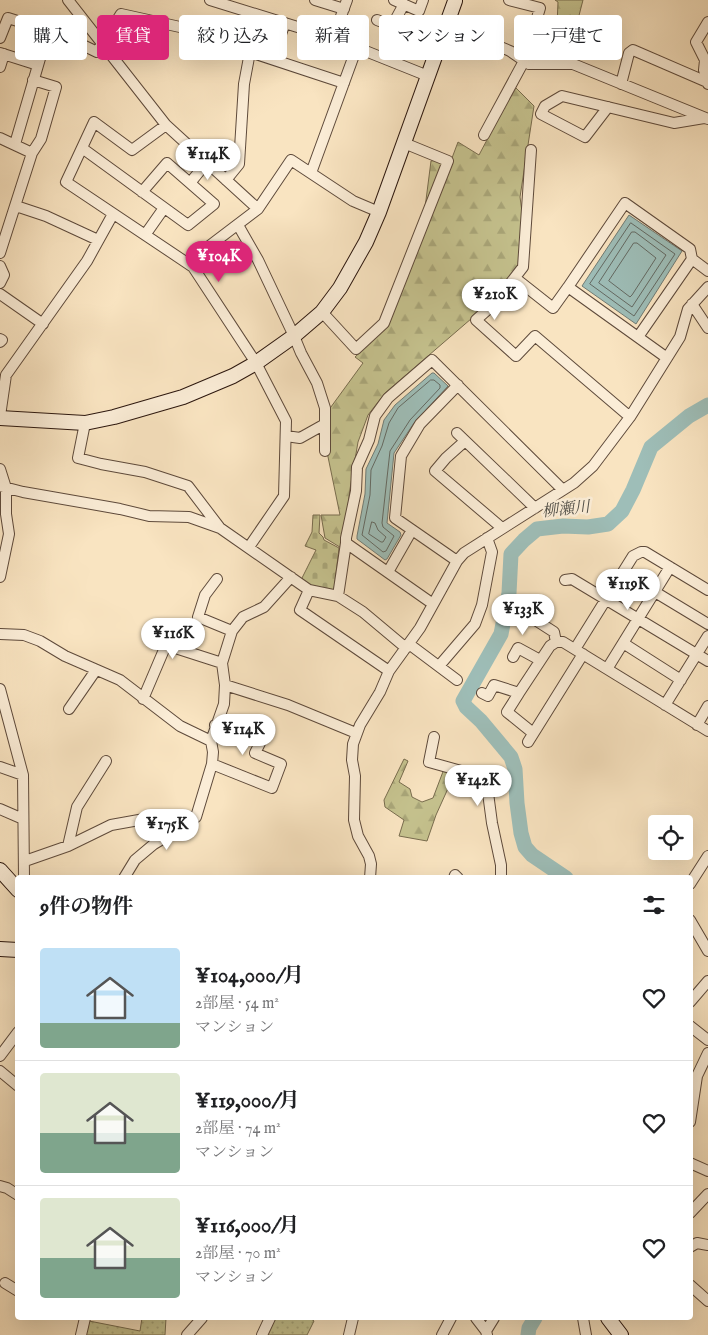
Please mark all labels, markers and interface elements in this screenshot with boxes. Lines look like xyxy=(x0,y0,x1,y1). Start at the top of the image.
chip: 購入 xyxy=(15,15,87,60)
chip: 賃貸 xyxy=(97,15,169,60)
chip: 絞り込み xyxy=(179,15,287,60)
chip: 新着 xyxy=(297,15,369,60)
chip: マンション xyxy=(379,15,504,60)
chip: 一戸建て xyxy=(514,15,622,60)
pin: ¥114K xyxy=(173,138,243,181)
text: ¥114K xyxy=(187,145,230,165)
pin: ¥104K xyxy=(184,240,254,283)
text: ¥104K xyxy=(197,247,241,267)
pin: ¥210K xyxy=(460,278,530,321)
text: ¥210K xyxy=(473,285,517,305)
water label: 柳瀬川 xyxy=(541,497,593,522)
pin: ¥119K xyxy=(593,568,663,611)
text: ¥119K xyxy=(607,575,649,595)
pin: ¥133K xyxy=(488,594,558,636)
text: ¥133K xyxy=(502,600,544,620)
pin: ¥116K xyxy=(138,618,208,660)
text: ¥116K xyxy=(152,624,194,644)
pin: ¥114K xyxy=(208,714,278,756)
text: ¥114K xyxy=(222,720,265,740)
pin: ¥142K xyxy=(443,764,513,807)
text: ¥142K xyxy=(456,771,500,791)
pin: ¥175K xyxy=(132,808,202,851)
text: ¥175K xyxy=(146,815,188,835)
map controls xyxy=(648,815,693,860)
button: locate xyxy=(648,815,693,860)
icon: filters xyxy=(640,891,668,919)
text: 9件の物件 xyxy=(40,894,133,921)
text: ¥104,000/月 xyxy=(195,963,304,990)
icon: home xyxy=(80,968,140,1028)
icon: heart xyxy=(640,984,668,1012)
text: 2部屋 · 54 m² xyxy=(195,994,279,1014)
text: マンション xyxy=(195,1018,274,1038)
text: ¥119,000/月 xyxy=(195,1088,300,1115)
icon: home xyxy=(80,1093,140,1153)
icon: heart xyxy=(640,1109,668,1137)
text: 2部屋 · 74 m² xyxy=(195,1119,281,1139)
text: マンション xyxy=(195,1143,274,1163)
text: ¥116,000/月 xyxy=(195,1213,300,1240)
icon: home xyxy=(80,1218,140,1278)
icon: heart xyxy=(640,1234,668,1262)
text: 2部屋 · 70 m² xyxy=(195,1244,281,1264)
text: マンション xyxy=(195,1268,274,1288)

